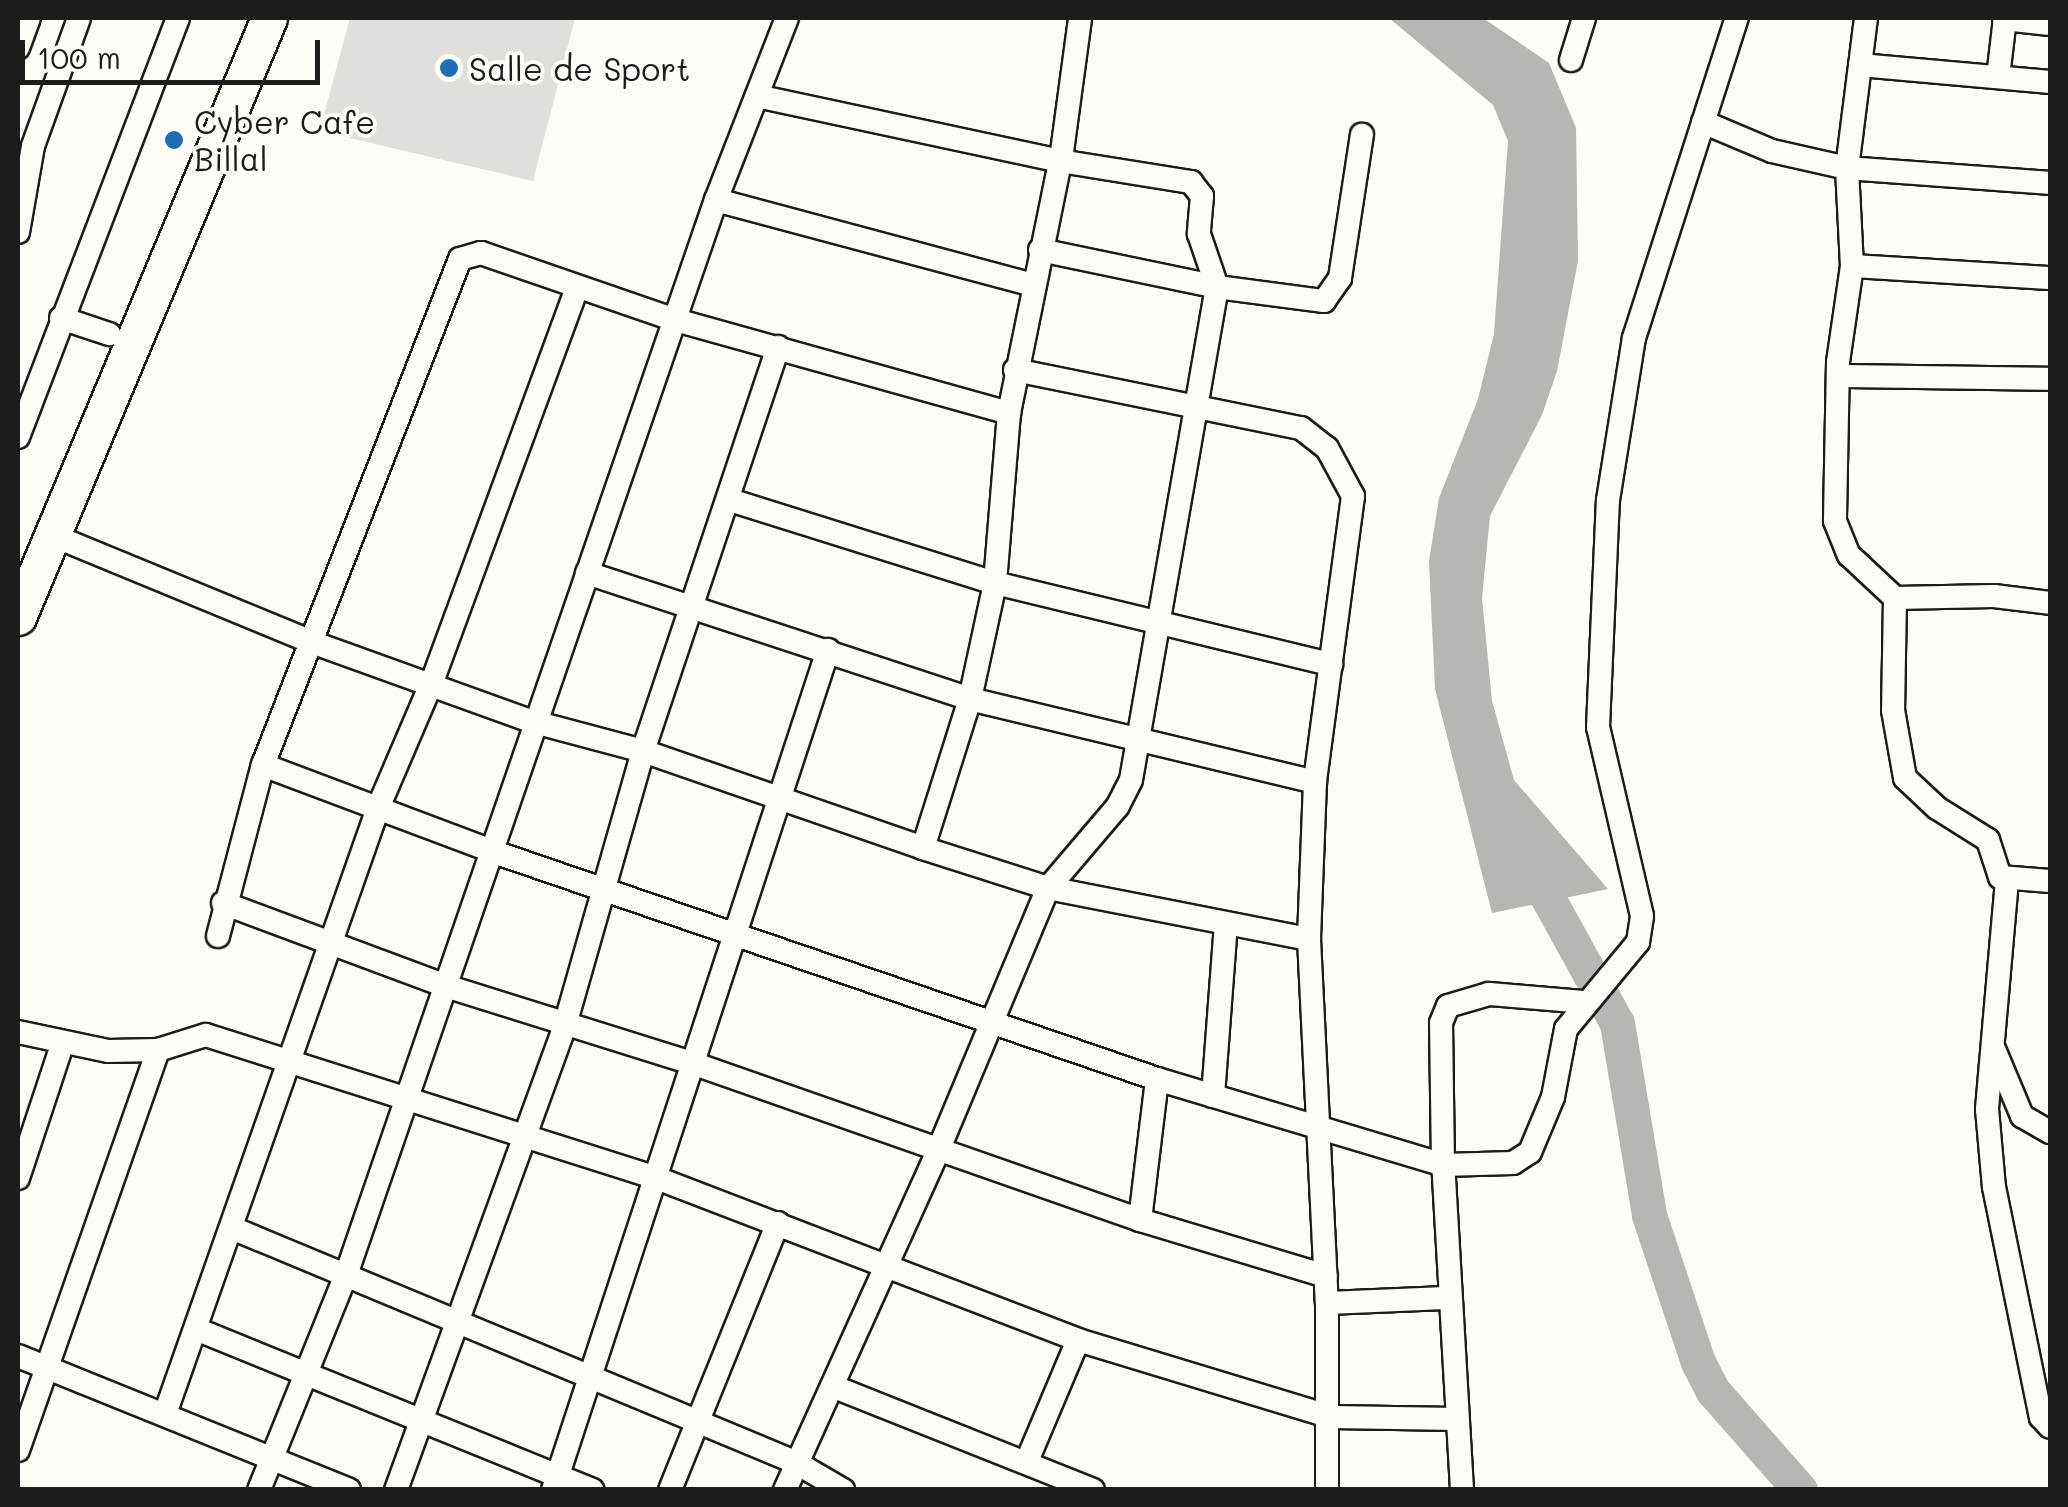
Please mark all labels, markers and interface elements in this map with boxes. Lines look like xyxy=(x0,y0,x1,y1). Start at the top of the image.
scale bar xyxy=(25,20,325,82)
text: 100 m xyxy=(37,37,121,77)
place label: Salle de Sport xyxy=(469,49,690,87)
marker: Salle de Sport xyxy=(438,57,460,79)
place label: Cyber Cafe Billal xyxy=(194,103,375,178)
marker: Cyber Cafe Billal xyxy=(163,129,185,151)

